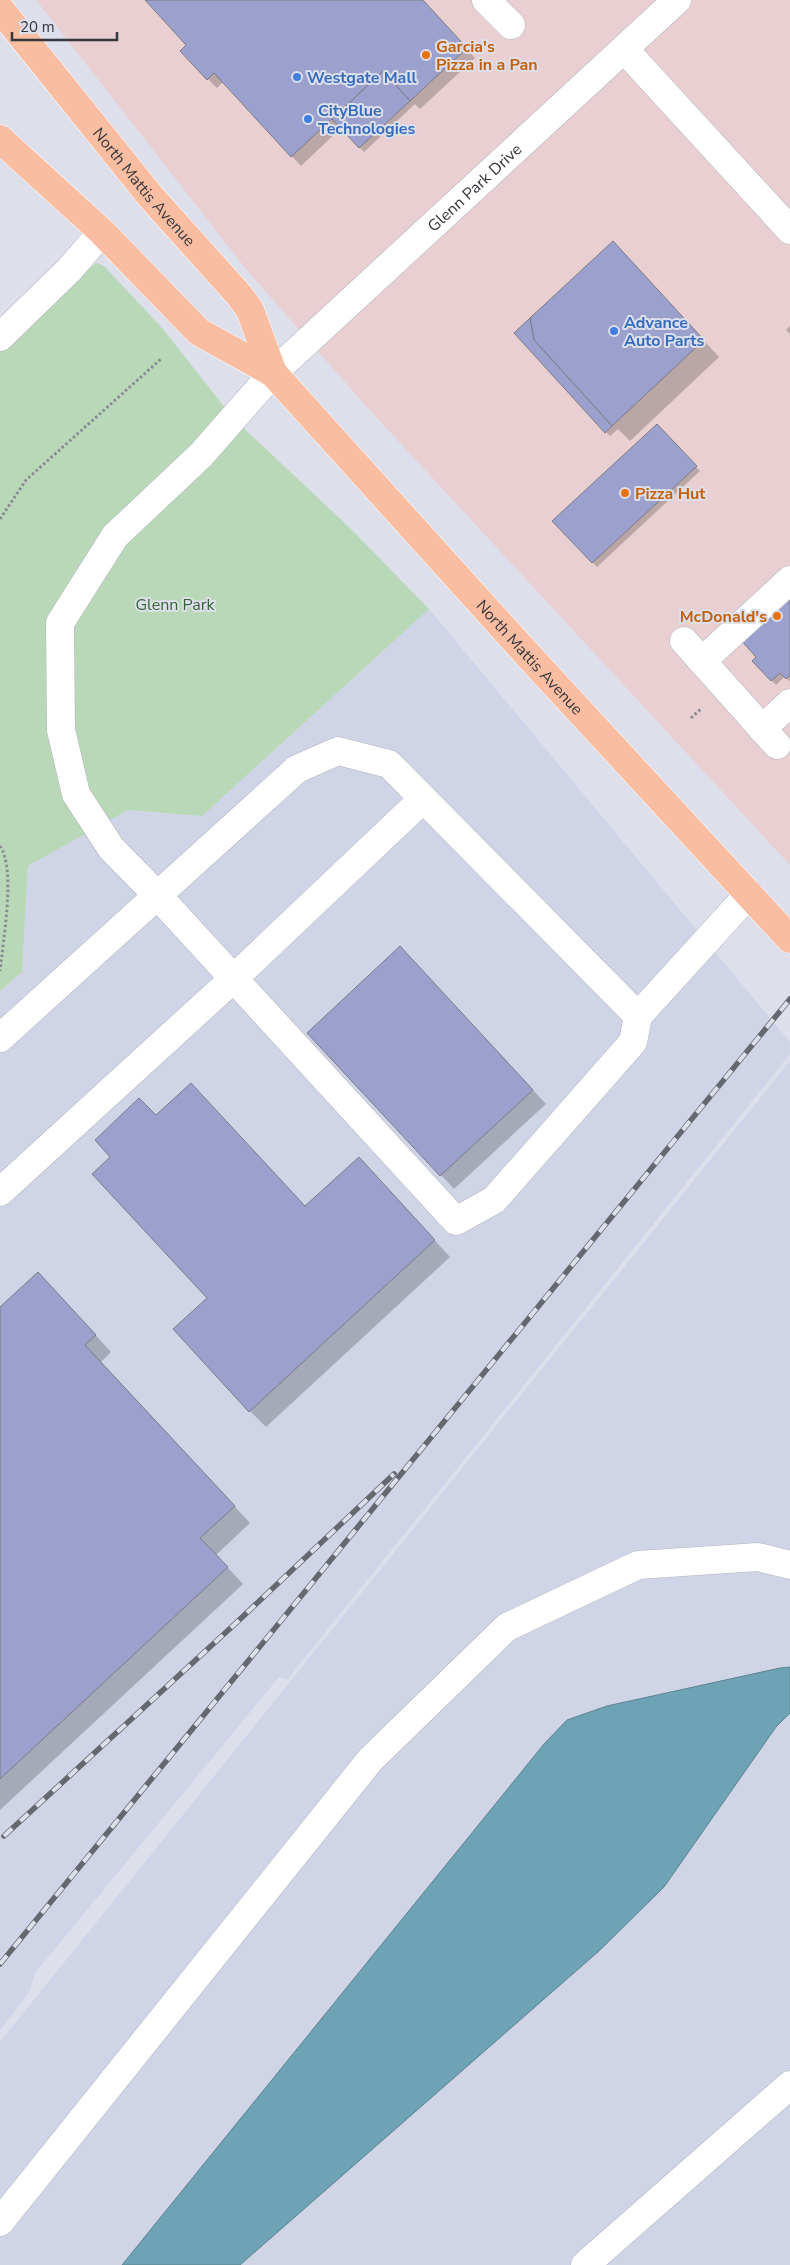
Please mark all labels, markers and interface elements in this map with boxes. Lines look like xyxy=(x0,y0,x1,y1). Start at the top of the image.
scale bar xyxy=(12,10,118,42)
text: 20 m xyxy=(20,17,55,37)
place label: Garcia's Pizza in a Pan xyxy=(436,36,538,76)
marker: Garcia's Pizza in a Pan xyxy=(420,49,432,61)
place label: Westgate Mall xyxy=(307,67,417,89)
marker: Westgate Mall xyxy=(291,71,303,83)
place label: CityBlue Technologies xyxy=(318,100,416,140)
marker: CityBlue Technologies xyxy=(302,113,314,125)
street label: North Mattis Avenue xyxy=(87,123,200,251)
street label: Glenn Park Drive xyxy=(423,139,527,237)
place label: Advance Auto Parts xyxy=(624,312,704,352)
marker: Advance Auto Parts xyxy=(608,325,620,337)
place label: Pizza Hut xyxy=(635,483,706,505)
marker: Pizza Hut xyxy=(619,487,631,499)
park label: Glenn Park xyxy=(135,594,216,616)
street label: North Mattis Avenue xyxy=(471,595,588,720)
place label: McDonald's xyxy=(680,606,767,628)
marker: McDonald's xyxy=(771,610,783,622)

